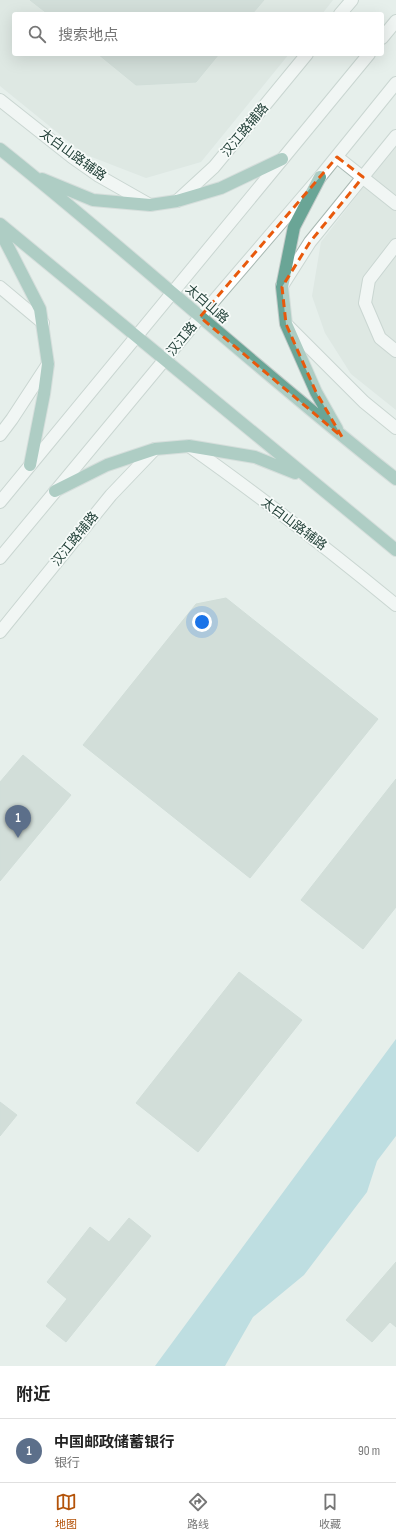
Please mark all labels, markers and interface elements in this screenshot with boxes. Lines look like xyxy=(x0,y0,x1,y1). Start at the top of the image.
search box xyxy=(12,12,384,56)
icon: search xyxy=(26,23,48,45)
text: 搜索地点 xyxy=(58,26,118,45)
street label: 汉江路辅路 xyxy=(218,100,272,160)
street label: 太白山路辅路 xyxy=(37,126,109,184)
street label: 太白山路 xyxy=(182,281,232,327)
street label: 汉江路 xyxy=(164,319,200,359)
street label: 太白山路辅路 xyxy=(258,494,330,554)
street label: 汉江路辅路 xyxy=(48,509,102,569)
your location xyxy=(192,612,212,632)
pin: 1 xyxy=(5,805,31,838)
text: 附近 xyxy=(16,1385,50,1405)
text: 中国邮政储蓄银行 xyxy=(54,1433,174,1452)
text: 1 xyxy=(26,1443,32,1459)
text: 90 m xyxy=(358,1443,380,1459)
text: 银行 xyxy=(54,1455,80,1471)
tab: 地图 xyxy=(55,1491,77,1531)
tab: 路线 xyxy=(187,1491,209,1531)
tab: 收藏 xyxy=(319,1491,341,1531)

